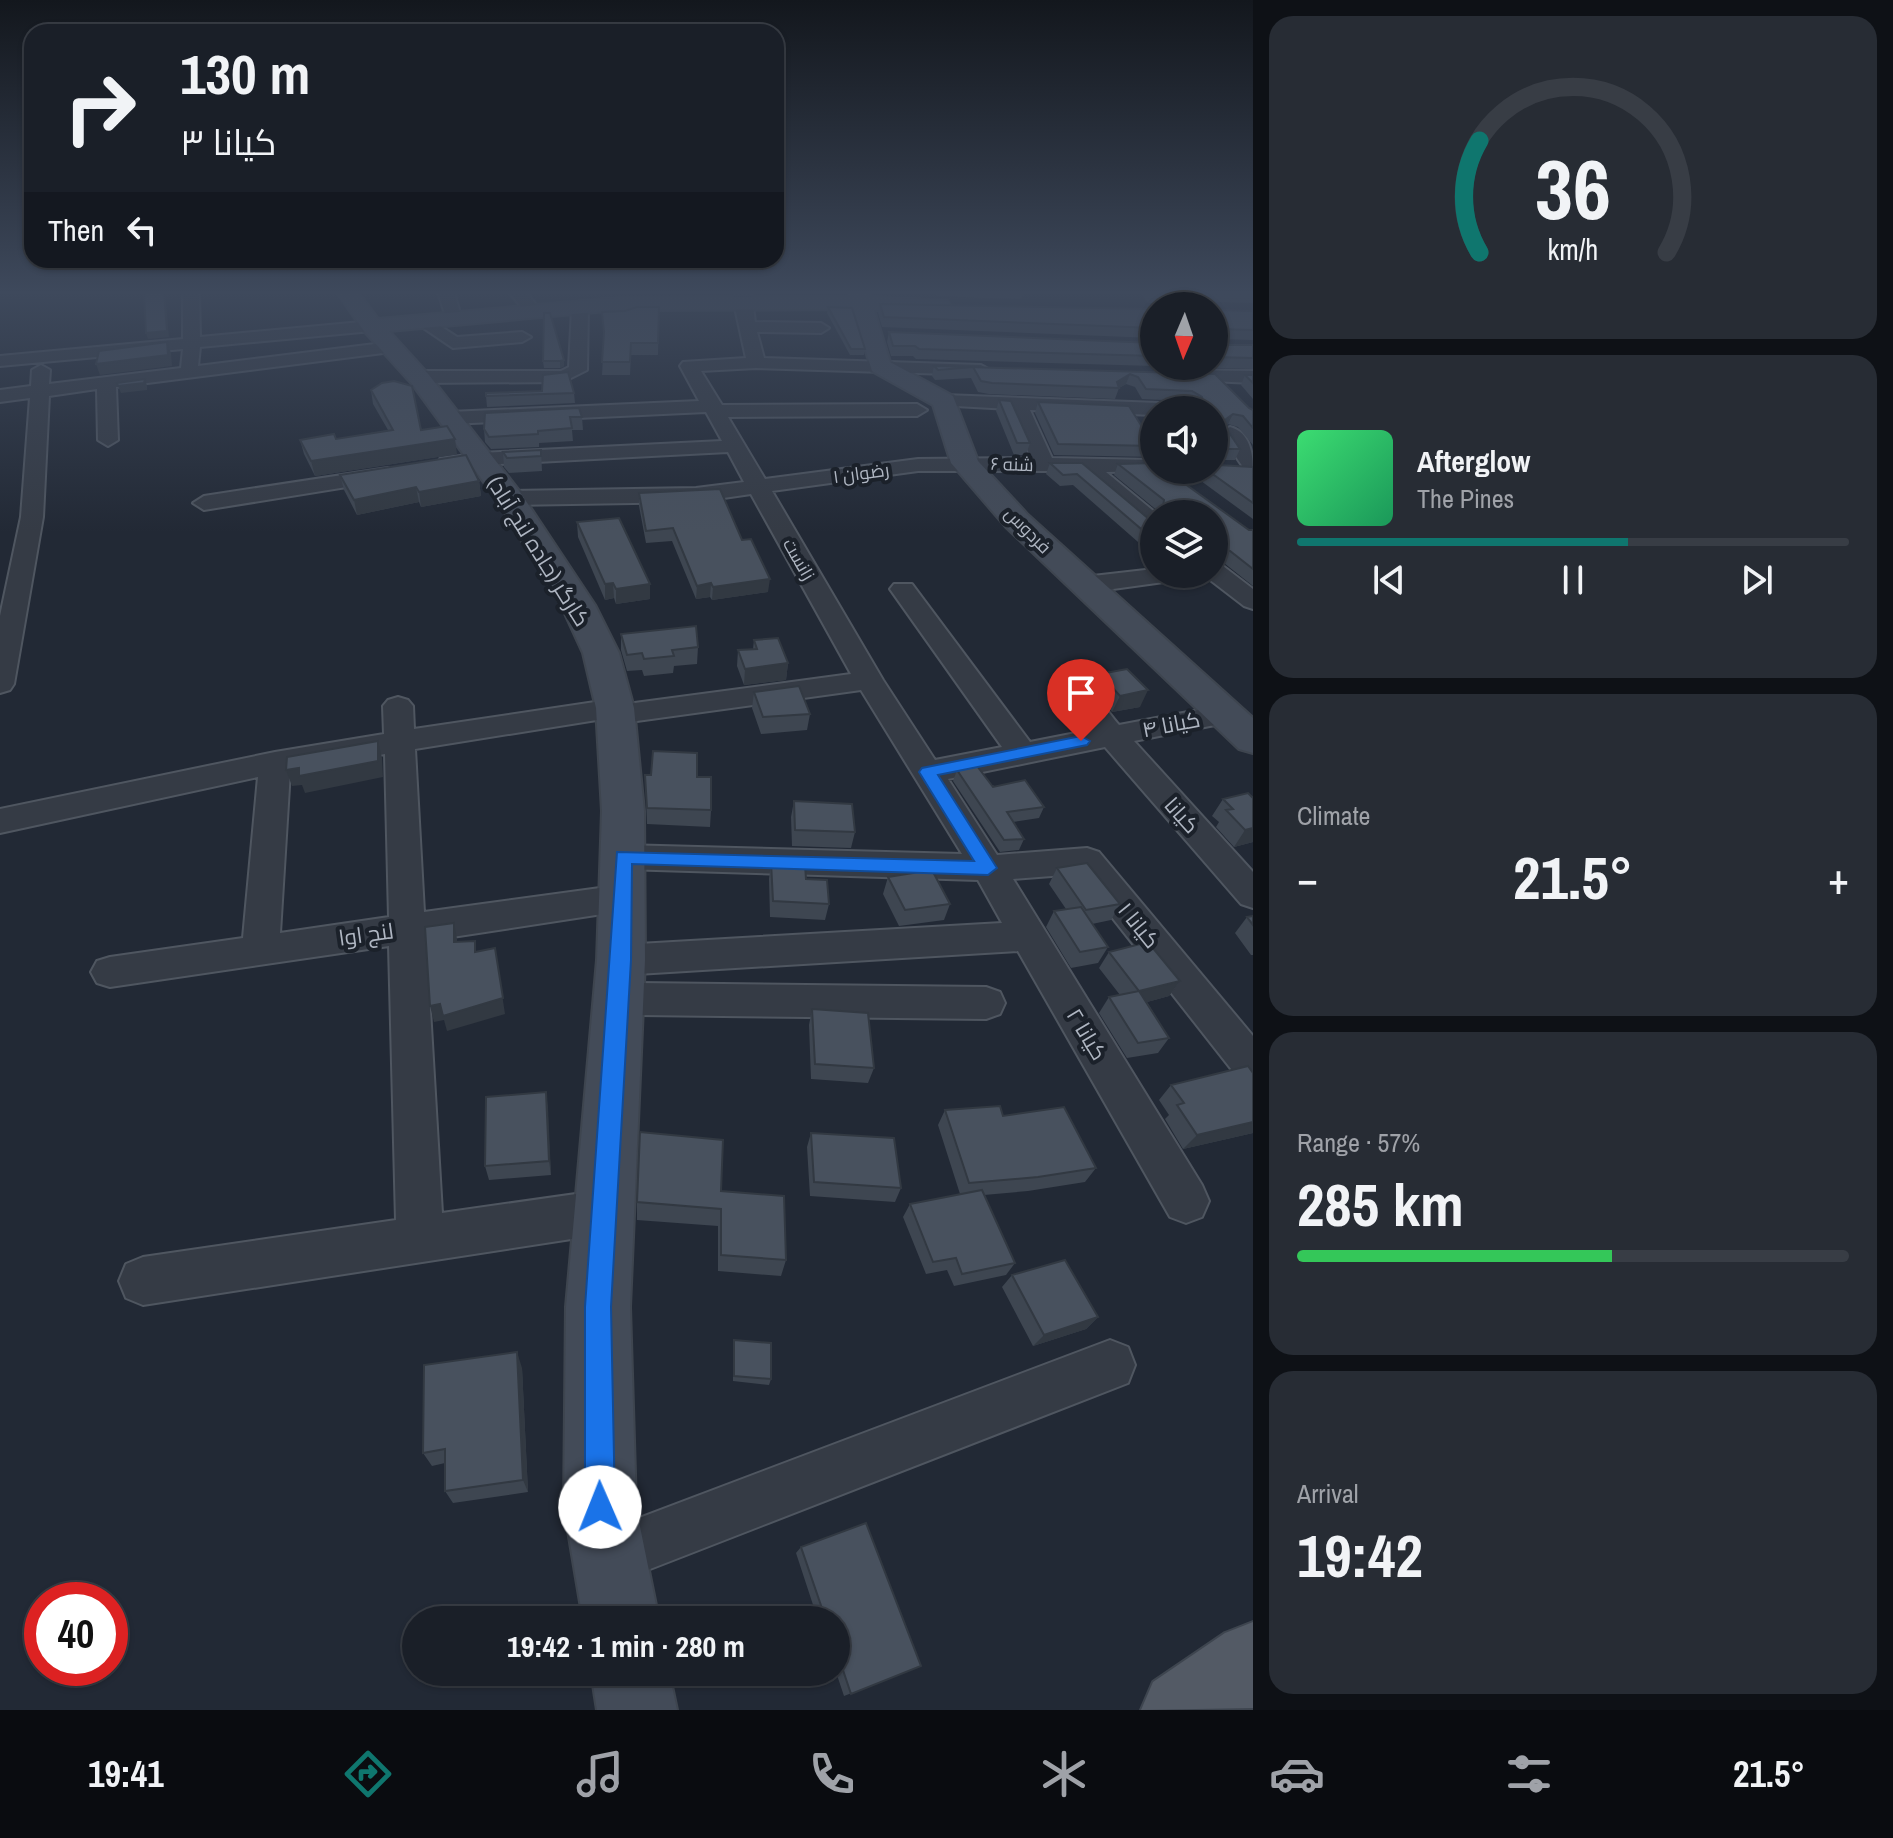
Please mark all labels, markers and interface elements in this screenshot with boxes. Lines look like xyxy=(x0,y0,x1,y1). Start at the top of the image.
text: 130 m xyxy=(180,36,310,111)
icon: right xyxy=(48,56,152,160)
text: کیانا ۳ xyxy=(180,118,277,166)
text: 36 xyxy=(1535,133,1611,245)
icon: left xyxy=(120,208,164,252)
text: Then xyxy=(48,210,104,250)
text: km/h xyxy=(1548,231,1598,270)
north arrow xyxy=(1140,292,1228,380)
map controls xyxy=(1140,292,1228,588)
button: sound xyxy=(1140,396,1228,484)
text: Afterglow xyxy=(1417,441,1530,481)
street label: شنه ۶ xyxy=(990,451,1034,477)
street label: رضوان ۱ xyxy=(831,457,891,489)
street label: کارگر (جاده لنج آباد) xyxy=(481,470,597,632)
text: The Pines xyxy=(1417,481,1514,516)
button: layers xyxy=(1140,500,1228,588)
street label: فردوس xyxy=(999,501,1057,559)
street label: زانست xyxy=(777,533,821,585)
icon: previous xyxy=(1367,558,1411,602)
icon: pause xyxy=(1551,558,1595,602)
icon: next xyxy=(1735,558,1779,602)
pin xyxy=(1047,659,1115,741)
icon: arrive xyxy=(1059,671,1103,715)
street label: کیانا ۴ xyxy=(1139,704,1203,744)
street label: کیانا xyxy=(1158,790,1206,840)
text: Climate xyxy=(1297,798,1370,833)
text: 21.5° xyxy=(1513,837,1633,918)
text: − xyxy=(1297,848,1318,908)
text: + xyxy=(1828,848,1849,908)
street label: کیانا ۱ xyxy=(1111,896,1167,954)
street label: لنج اوا xyxy=(337,915,395,953)
street label: کیانا ۲ xyxy=(1060,1002,1114,1066)
text: Range · 57% xyxy=(1297,1125,1420,1160)
text: 285 km xyxy=(1297,1164,1464,1245)
position arrow xyxy=(558,1465,642,1549)
text: Arrival xyxy=(1297,1476,1359,1511)
text: 19:42 xyxy=(1297,1515,1423,1596)
speed limit sign: 40 xyxy=(24,1582,128,1686)
text: 19:42 · 1 min · 280 m xyxy=(507,1626,745,1666)
icon: directions xyxy=(340,1746,396,1802)
icon: music xyxy=(572,1746,628,1802)
icon: phone xyxy=(804,1746,860,1802)
icon: climate xyxy=(1036,1746,1092,1802)
icon: car xyxy=(1269,1746,1325,1802)
icon: filters xyxy=(1501,1746,1557,1802)
text: 19:41 xyxy=(88,1750,164,1798)
text: 21.5° xyxy=(1733,1750,1805,1798)

